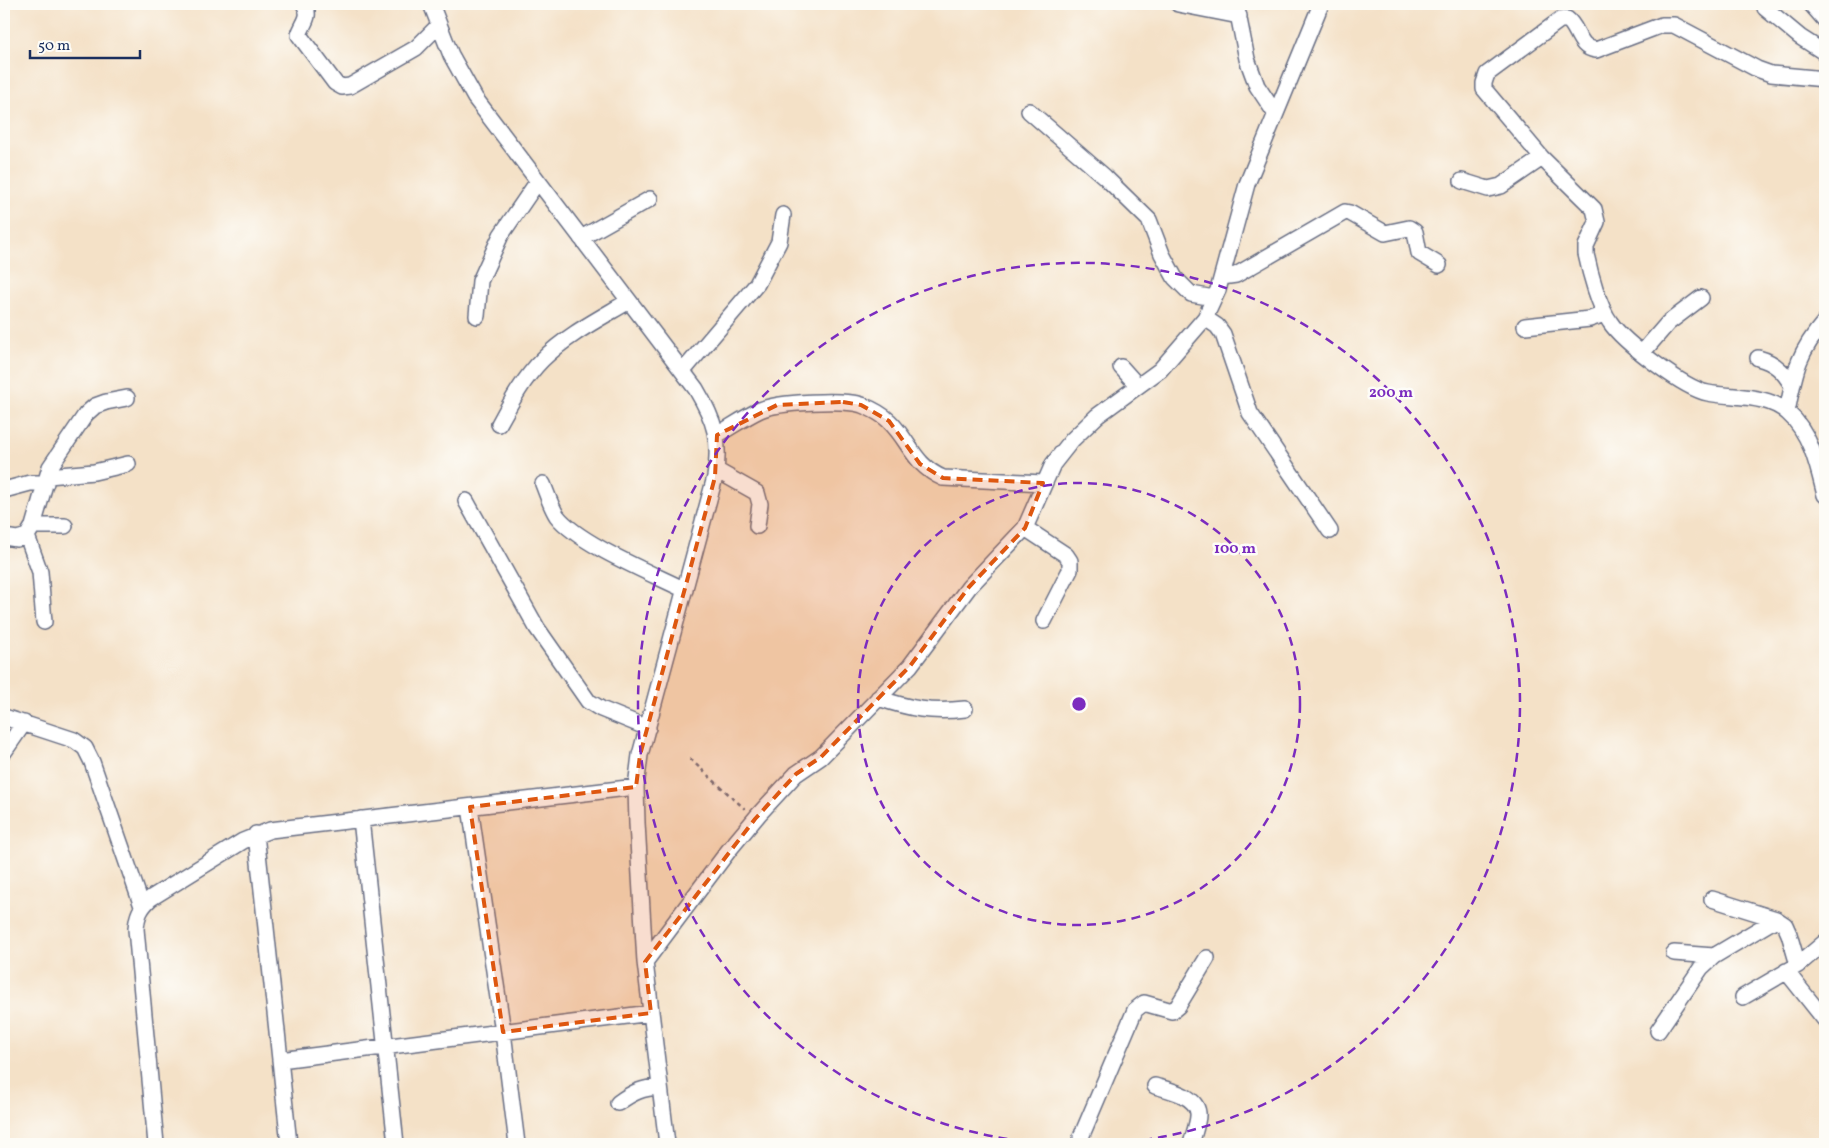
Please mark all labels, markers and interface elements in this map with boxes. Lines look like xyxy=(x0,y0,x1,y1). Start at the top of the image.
scale bar xyxy=(30,28,140,60)
text: 50 m xyxy=(38,36,70,57)
text: 200 m xyxy=(1369,383,1413,404)
text: 100 m xyxy=(1214,539,1257,560)
centre of rings xyxy=(1070,695,1088,713)

